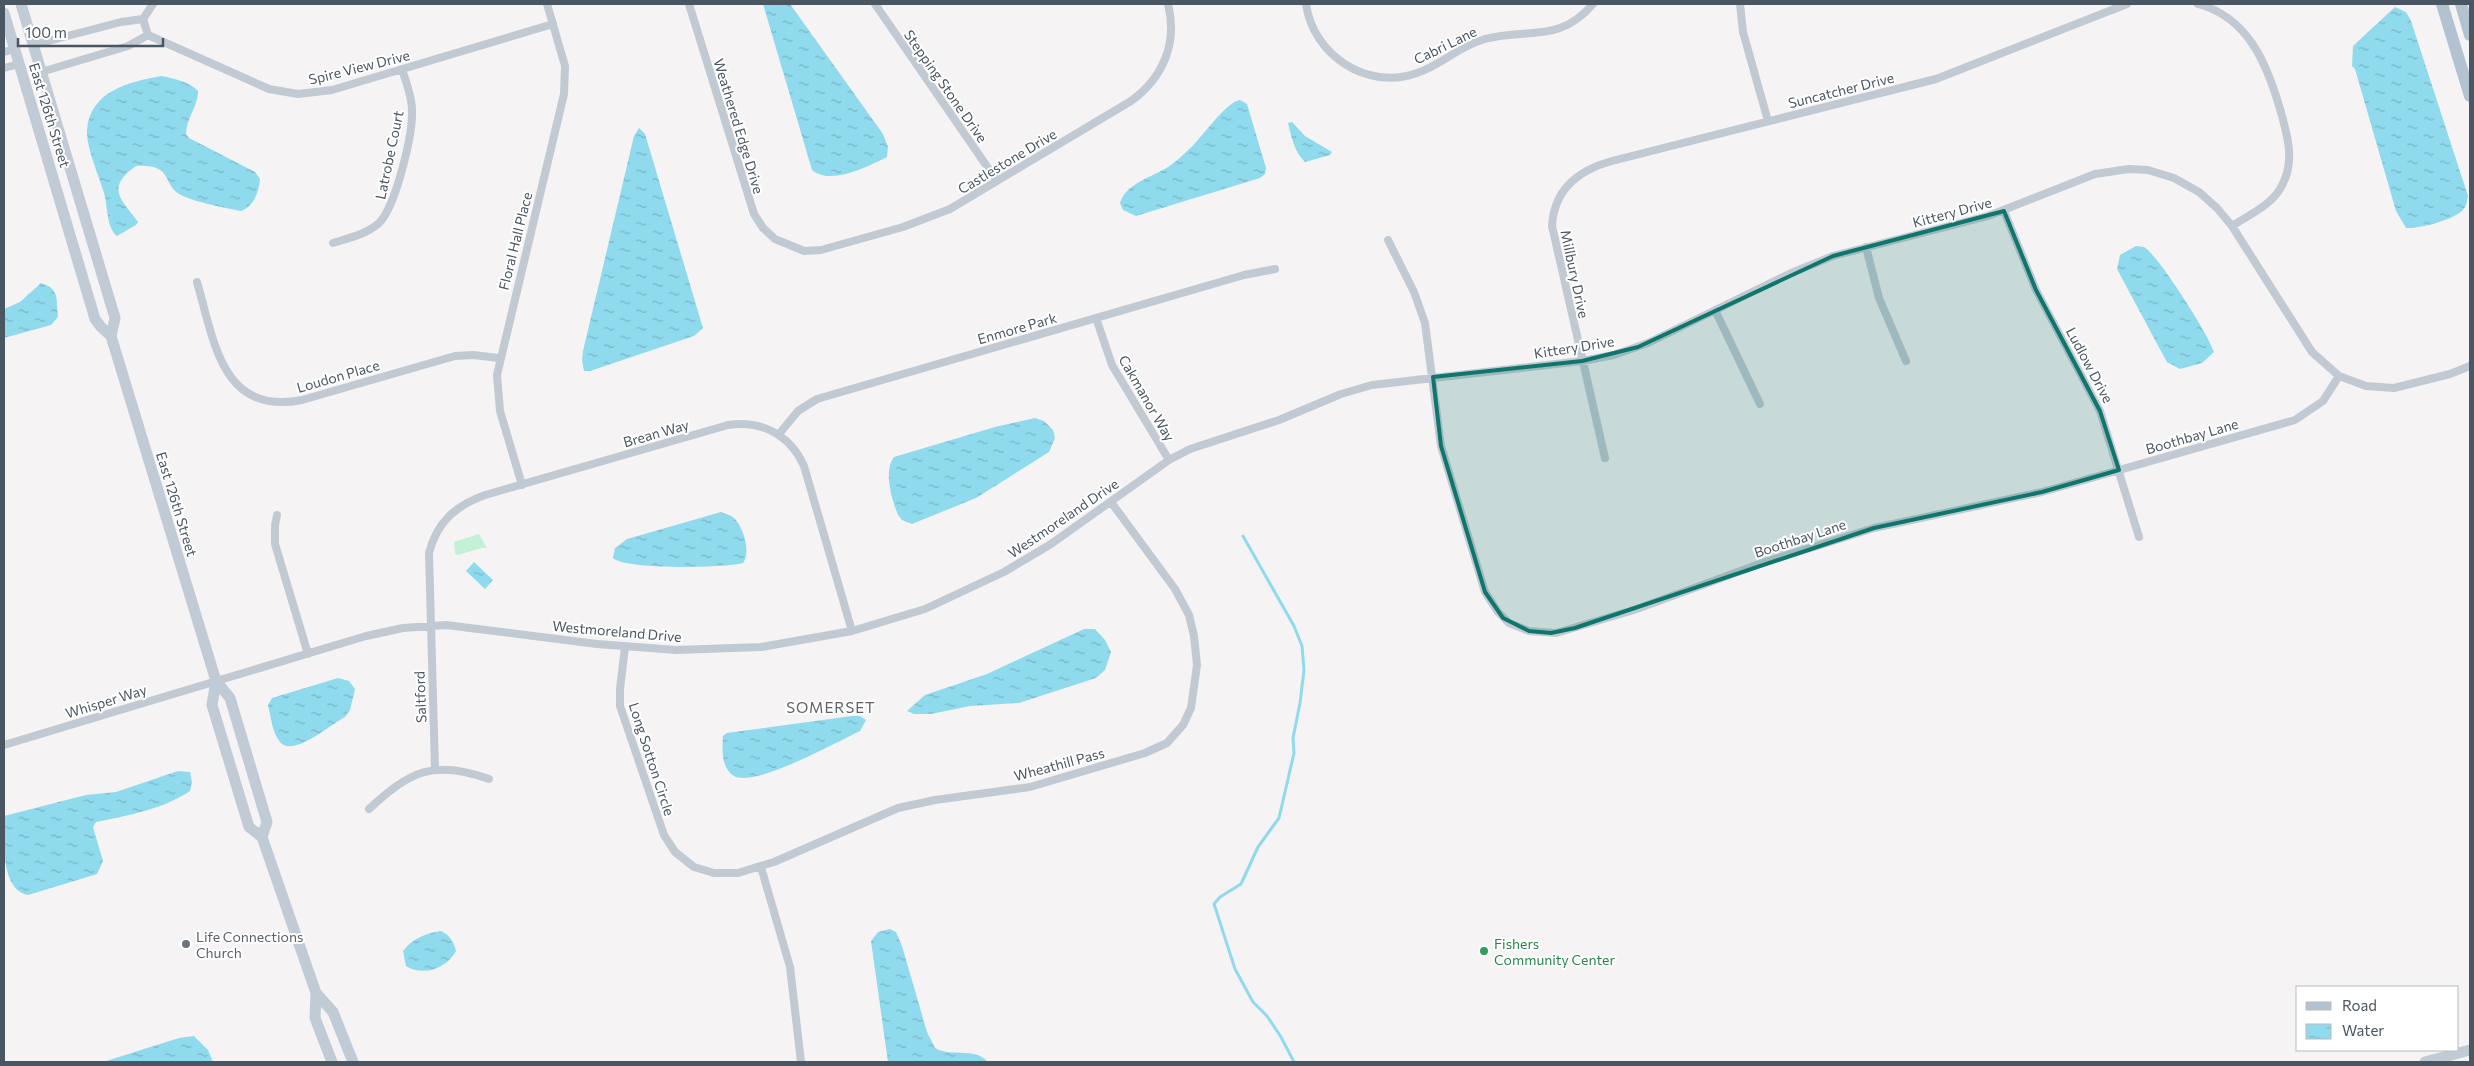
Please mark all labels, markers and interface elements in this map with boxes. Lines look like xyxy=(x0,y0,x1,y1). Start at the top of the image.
scale bar xyxy=(18,15,162,47)
street label: Cabri Lane xyxy=(1411,22,1479,68)
text: 100 m xyxy=(25,23,67,41)
street label: Stepping Stone Drive xyxy=(901,26,991,146)
street label: Spire View Drive xyxy=(307,46,411,88)
street label: Weathered Edge Drive xyxy=(710,56,768,196)
street label: East 126th Street xyxy=(26,61,74,170)
street label: Suncatcher Drive xyxy=(1786,69,1896,111)
street label: Latrobe Court xyxy=(371,109,407,201)
street label: Castlestone Drive xyxy=(955,125,1059,197)
street label: Floral Hall Place xyxy=(495,190,535,292)
street label: Kittery Drive xyxy=(1911,193,1993,231)
street label: Millbury Drive xyxy=(1557,228,1593,320)
street label: Enmore Park xyxy=(975,308,1059,347)
street label: Ludlow Drive xyxy=(2063,324,2117,406)
street label: Kittery Drive xyxy=(1533,332,1615,362)
street label: Cakmanor Way xyxy=(1115,352,1179,444)
street label: Loudon Place xyxy=(295,356,381,396)
street label: Brean Way xyxy=(621,415,691,451)
street label: Boothbay Lane xyxy=(2144,415,2240,457)
street label: East 126th Street xyxy=(153,450,201,559)
street label: Westmoreland Drive xyxy=(1005,475,1121,561)
street label: Boothbay Lane xyxy=(1752,515,1848,561)
street label: Westmoreland Drive xyxy=(552,617,682,645)
street label: Saltford xyxy=(411,671,429,723)
street label: Whisper Way xyxy=(63,681,149,721)
district label: SOMERSET xyxy=(786,698,876,716)
street label: Long Sotton Circle xyxy=(626,700,678,818)
street label: Wheathill Pass xyxy=(1012,744,1106,784)
place label: Life Connections Church xyxy=(196,928,303,961)
place label: Fishers Community Center xyxy=(1494,935,1616,968)
marker: Life Connections Church xyxy=(180,938,192,950)
marker: Fishers Community Center xyxy=(1478,945,1490,957)
legend xyxy=(2296,986,2459,1051)
text: Road xyxy=(2342,996,2377,1014)
text: Water xyxy=(2342,1021,2384,1039)

